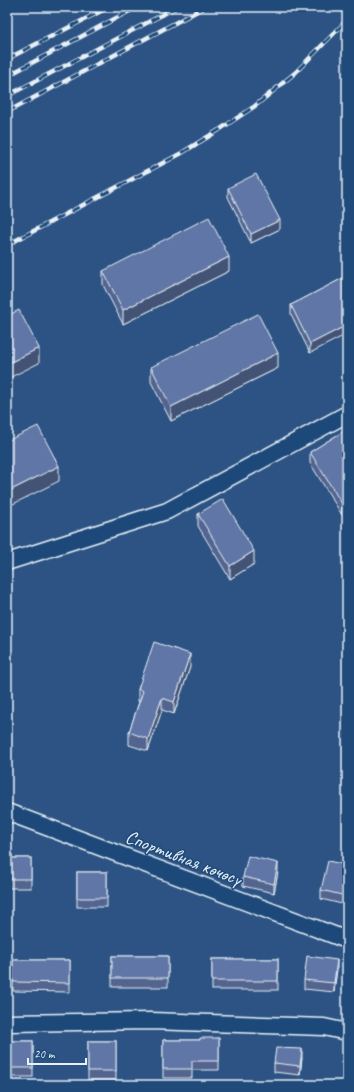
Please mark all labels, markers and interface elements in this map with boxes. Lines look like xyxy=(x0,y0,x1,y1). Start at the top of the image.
street label: Спортивная көчөсү xyxy=(122,825,247,892)
scale bar xyxy=(28,1040,86,1066)
text: 20 m xyxy=(34,1046,56,1062)

